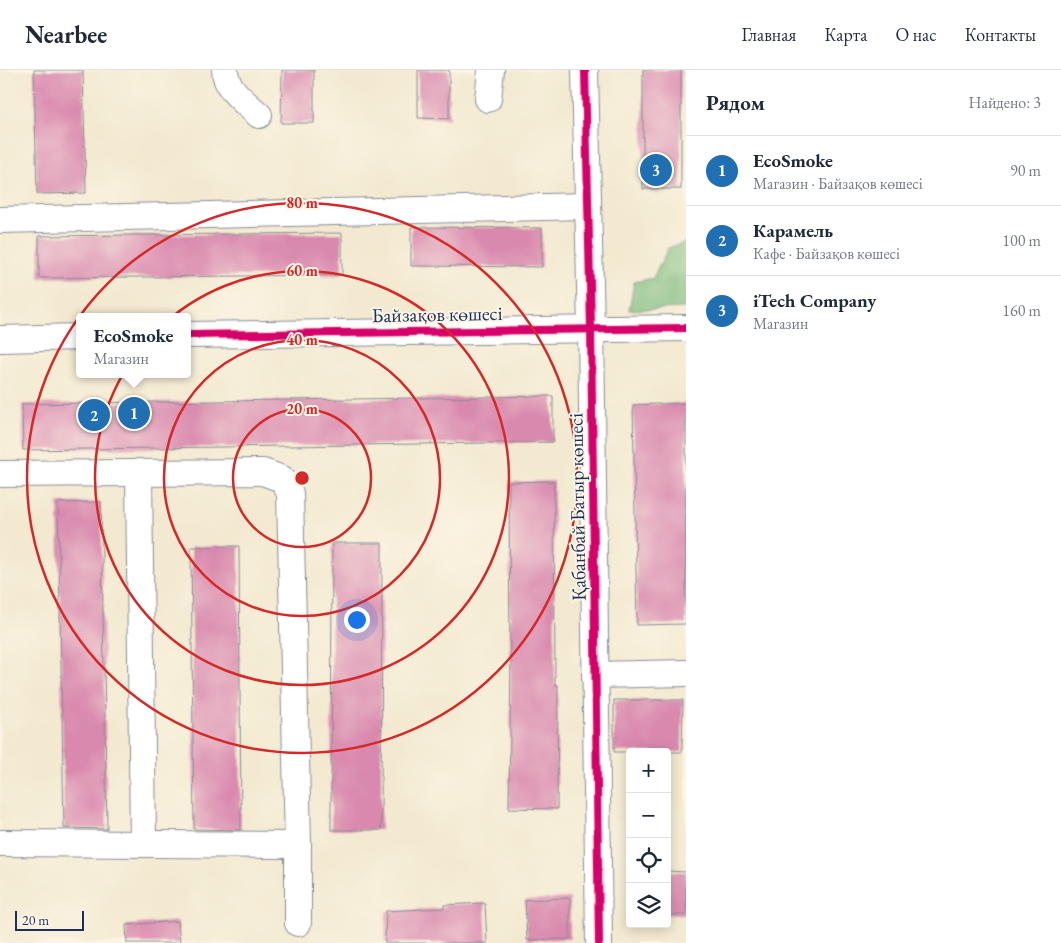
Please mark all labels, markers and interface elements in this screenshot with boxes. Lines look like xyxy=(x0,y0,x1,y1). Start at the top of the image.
text: Nearbee xyxy=(25,19,107,50)
text: Главная xyxy=(742,23,796,46)
text: Карта xyxy=(824,23,867,46)
text: О нас xyxy=(895,23,937,46)
text: Контакты xyxy=(965,23,1036,46)
text: Рядом xyxy=(706,89,765,116)
text: Найдено: 3 xyxy=(969,92,1041,113)
text: EcoSmoke xyxy=(753,148,833,173)
pin: 3 xyxy=(640,151,672,189)
text: 1 xyxy=(718,160,726,181)
text: 90 m xyxy=(1010,160,1041,181)
text: Магазин · Байзақов көшесі xyxy=(753,173,923,194)
text: 80 m xyxy=(286,193,318,212)
text: Карамель xyxy=(753,218,833,243)
text: 2 xyxy=(718,230,726,251)
text: 100 m xyxy=(1002,230,1041,251)
text: Кафе · Байзақов көшесі xyxy=(753,243,900,264)
text: 60 m xyxy=(286,261,318,280)
text: iTech Company xyxy=(753,288,876,313)
street label: Байзақов көшесі xyxy=(371,300,503,328)
text: 3 xyxy=(718,300,726,321)
text: 160 m xyxy=(1002,300,1041,321)
popup xyxy=(76,313,191,378)
text: Магазин xyxy=(753,313,808,334)
text: EcoSmoke xyxy=(93,323,174,348)
text: 40 m xyxy=(286,330,318,349)
text: Магазин xyxy=(93,348,149,369)
pin: 1 xyxy=(118,394,150,432)
pin: 2 xyxy=(78,396,110,434)
text: 20 m xyxy=(286,399,318,418)
street label: Қабанбай Батыр көшесі xyxy=(562,413,592,601)
centre of rings xyxy=(293,469,311,487)
your location xyxy=(344,607,370,633)
map controls xyxy=(626,748,671,928)
button: + xyxy=(626,748,671,793)
button: − xyxy=(626,793,671,838)
button: locate xyxy=(626,838,671,883)
button: layers xyxy=(626,883,671,928)
scale bar xyxy=(15,908,84,931)
text: 20 m xyxy=(22,911,49,929)

